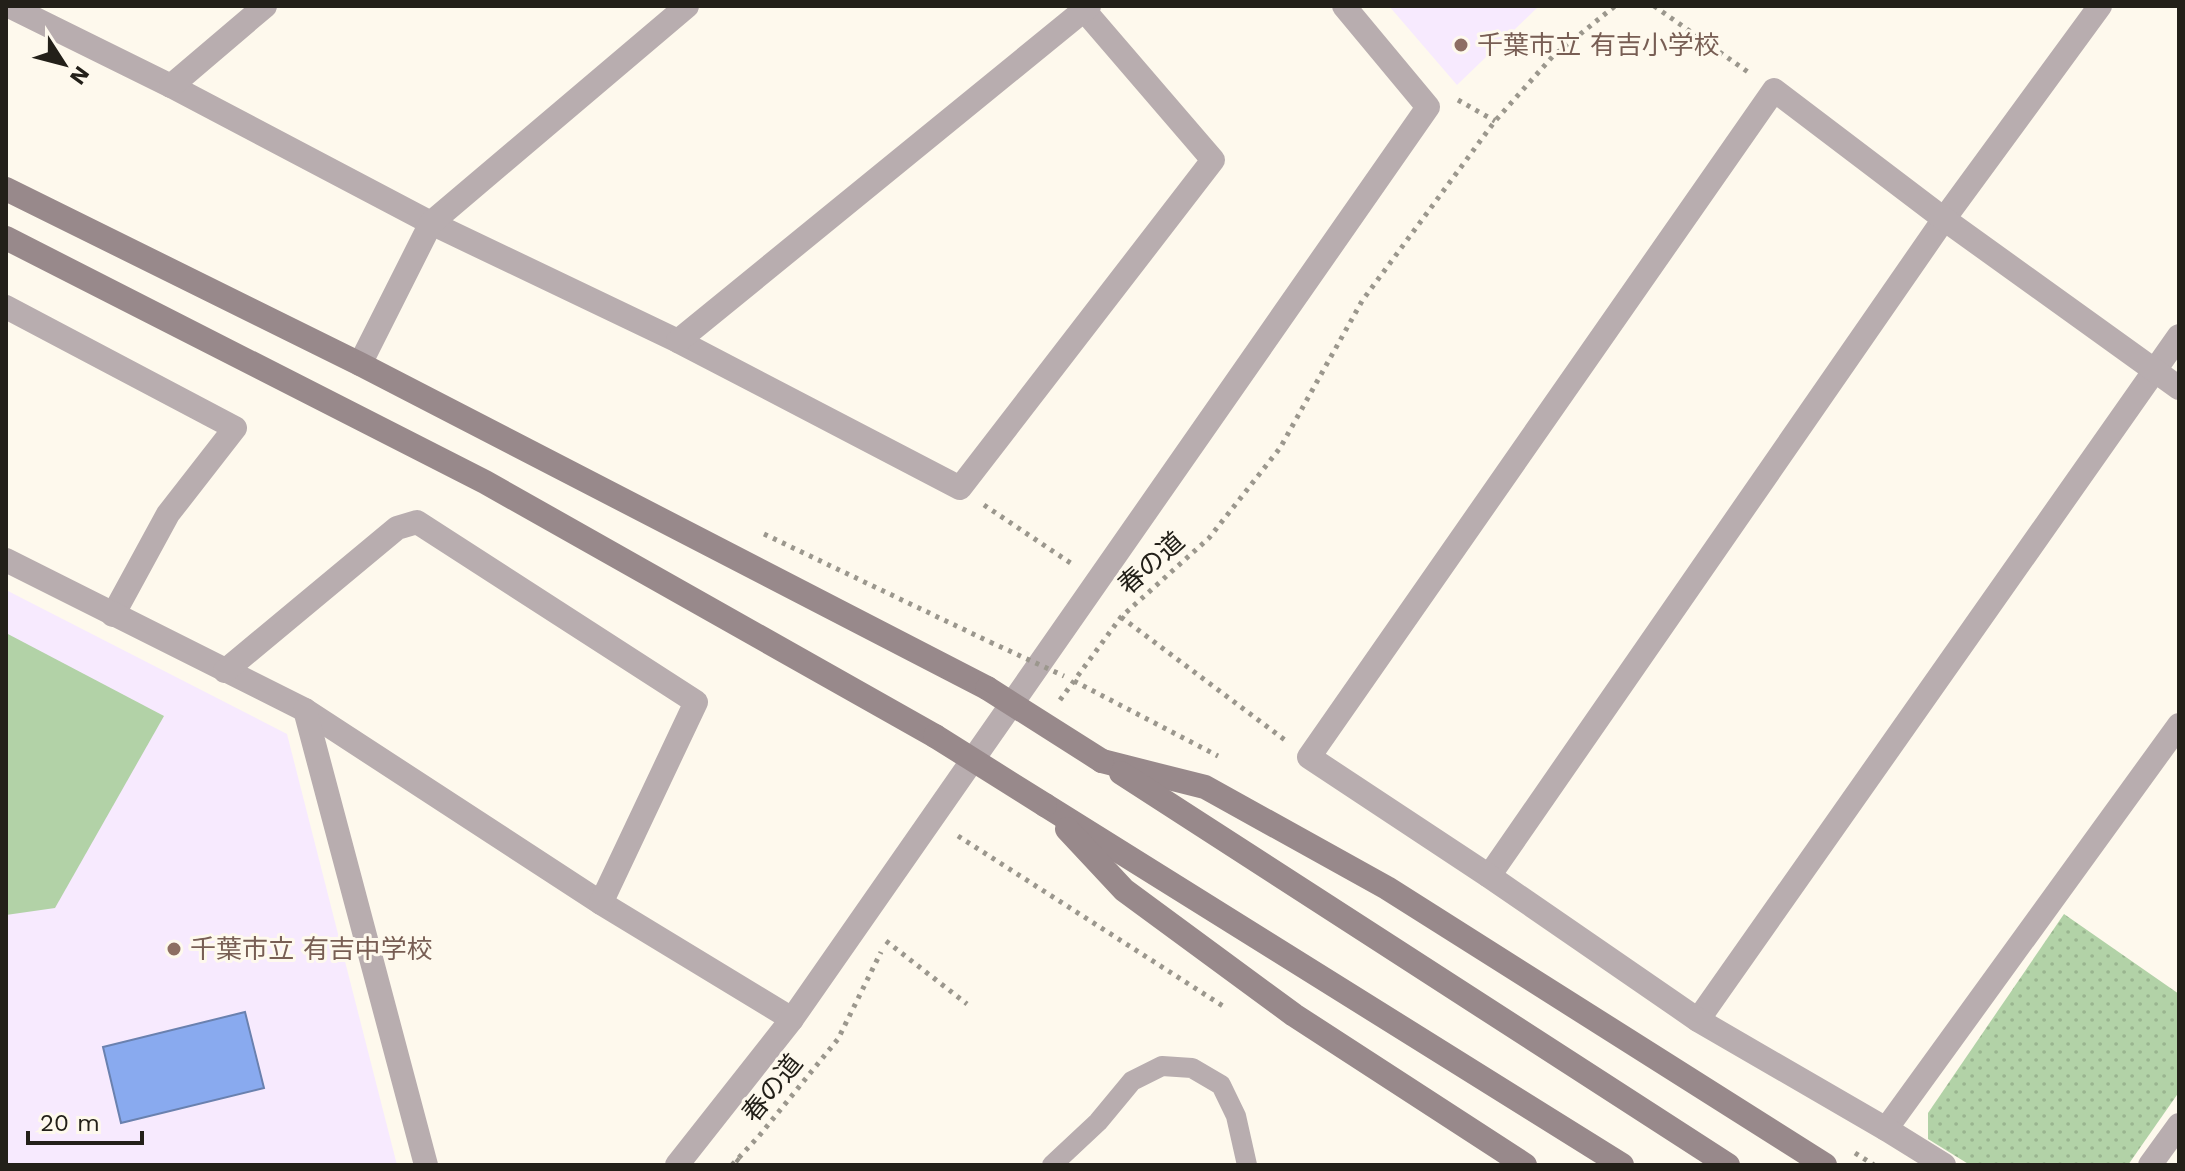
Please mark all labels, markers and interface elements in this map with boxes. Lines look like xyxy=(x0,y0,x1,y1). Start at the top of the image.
north arrow xyxy=(24,24,104,104)
place label: 千葉市立 有吉小学校 xyxy=(1477,30,1720,60)
marker: 千葉市立 有吉小学校 xyxy=(1452,36,1470,54)
text: N xyxy=(65,62,95,89)
street label: 春の道 xyxy=(1112,526,1190,600)
place label: 千葉市立 有吉中学校 xyxy=(190,934,433,964)
marker: 千葉市立 有吉中学校 xyxy=(165,940,183,958)
street label: 春の道 xyxy=(736,1048,808,1128)
scale bar xyxy=(28,1095,142,1145)
text: 20 m xyxy=(40,1109,100,1137)

